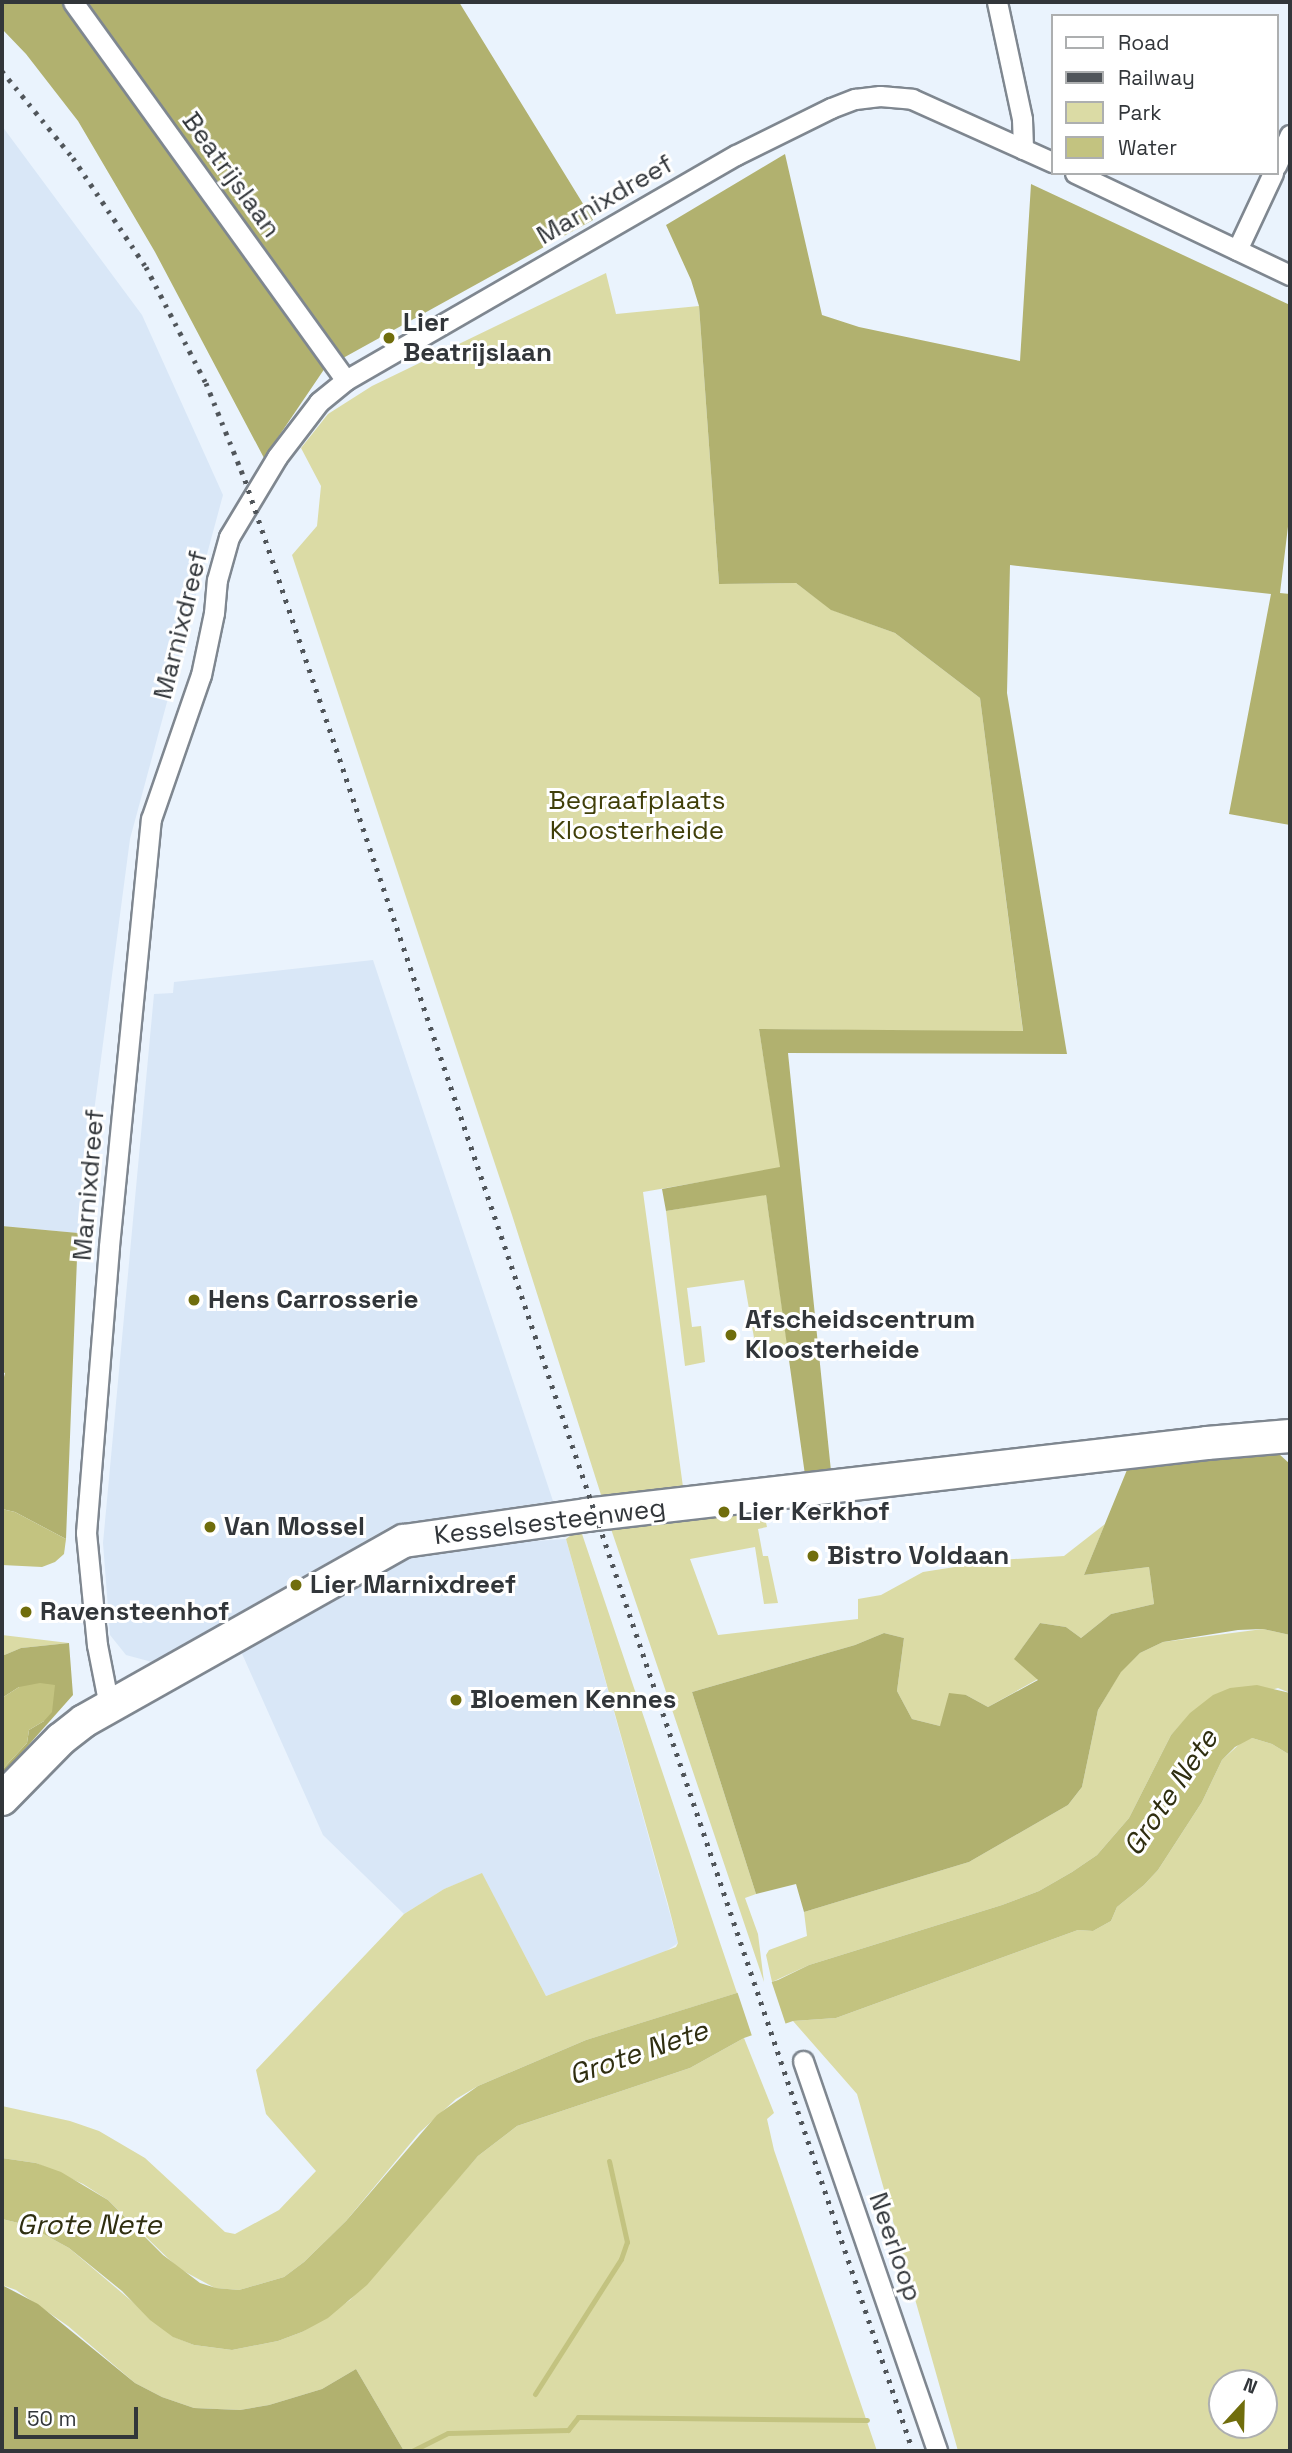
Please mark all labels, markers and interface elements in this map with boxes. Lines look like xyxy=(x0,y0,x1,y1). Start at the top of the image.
legend xyxy=(1050,14,1278,175)
text: Road xyxy=(1118,29,1170,56)
text: Railway xyxy=(1118,64,1195,91)
text: Park xyxy=(1118,99,1162,126)
street label: Beatrijslaan xyxy=(175,106,287,244)
text: Water xyxy=(1118,134,1177,161)
street label: Marnixdreef xyxy=(531,148,679,252)
place label: Lier Beatrijslaan xyxy=(403,307,552,368)
marker: Lier Beatrijslaan xyxy=(381,330,397,346)
street label: Marnixdreef xyxy=(147,548,215,702)
park label: Begraafplaats Kloosterheide xyxy=(548,785,726,846)
street label: Marnixdreef xyxy=(67,1108,111,1262)
place label: Hens Carrosserie xyxy=(208,1284,419,1316)
marker: Hens Carrosserie xyxy=(186,1292,202,1308)
place label: Afscheidscentrum Kloosterheide xyxy=(745,1304,975,1366)
marker: Afscheidscentrum Kloosterheide xyxy=(723,1327,739,1343)
street label: Kesselsesteenweg xyxy=(432,1492,668,1552)
place label: Lier Kerkhof xyxy=(738,1496,890,1528)
marker: Lier Kerkhof xyxy=(716,1504,732,1520)
place label: Van Mossel xyxy=(224,1511,365,1543)
marker: Van Mossel xyxy=(202,1519,218,1535)
place label: Bistro Voldaan xyxy=(827,1540,1010,1572)
marker: Bistro Voldaan xyxy=(805,1548,821,1564)
place label: Lier Marnixdreef xyxy=(310,1569,516,1601)
marker: Lier Marnixdreef xyxy=(288,1577,304,1593)
place label: Ravensteenhof xyxy=(40,1596,229,1628)
marker: Ravensteenhof xyxy=(18,1604,34,1620)
place label: Bloemen Kennes xyxy=(470,1684,676,1716)
marker: Bloemen Kennes xyxy=(448,1692,464,1708)
water label: Grote Nete xyxy=(1116,1722,1224,1862)
water label: Grote Nete xyxy=(564,2013,712,2091)
street label: Neerloop xyxy=(862,2188,928,2306)
water label: Grote Nete xyxy=(16,2207,162,2241)
north arrow xyxy=(1208,2369,1278,2439)
text: N xyxy=(1240,2372,1261,2400)
scale bar xyxy=(18,2394,142,2438)
text: 50 m xyxy=(27,2405,77,2432)

